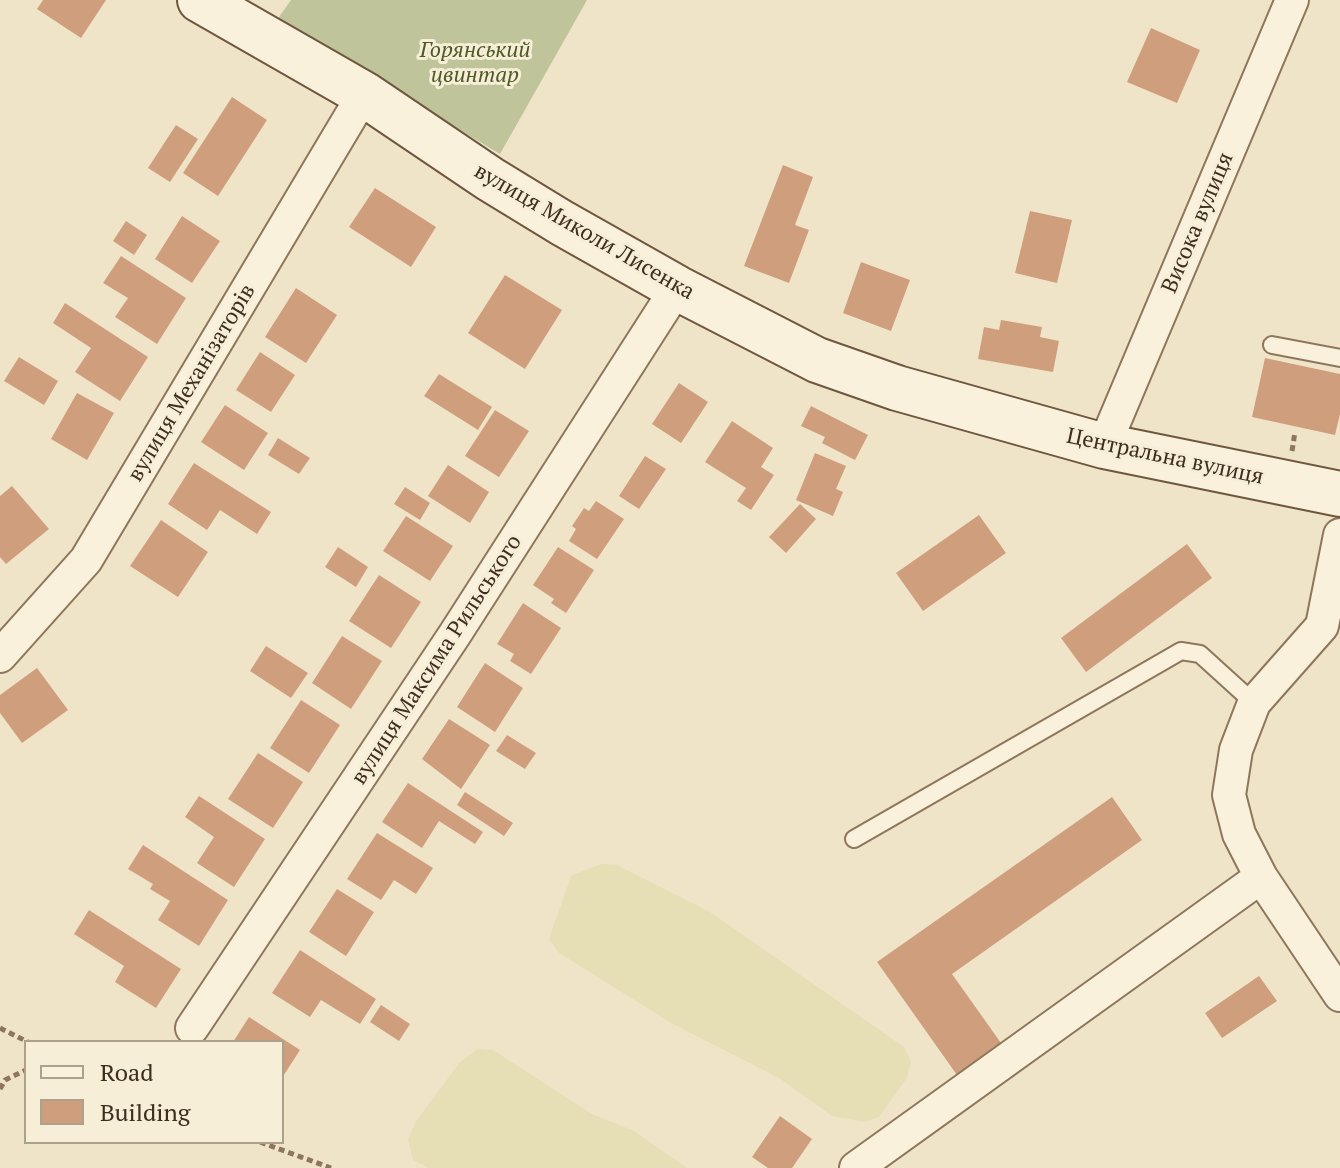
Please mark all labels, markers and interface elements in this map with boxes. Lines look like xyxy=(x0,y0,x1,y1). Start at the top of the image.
park label: Горянський цвинтар xyxy=(420,38,530,90)
street label: Висока вулиця xyxy=(1157,149,1239,297)
street label: вулиця Миколи Лисенка xyxy=(469,158,699,306)
street label: вулиця Механізаторів xyxy=(123,279,261,487)
street label: Центральна вулиця xyxy=(1064,423,1266,491)
street label: вулиця Максима Рильського xyxy=(346,530,528,790)
legend xyxy=(24,1040,284,1144)
text: Road xyxy=(100,1056,154,1088)
text: Building xyxy=(100,1096,190,1128)

